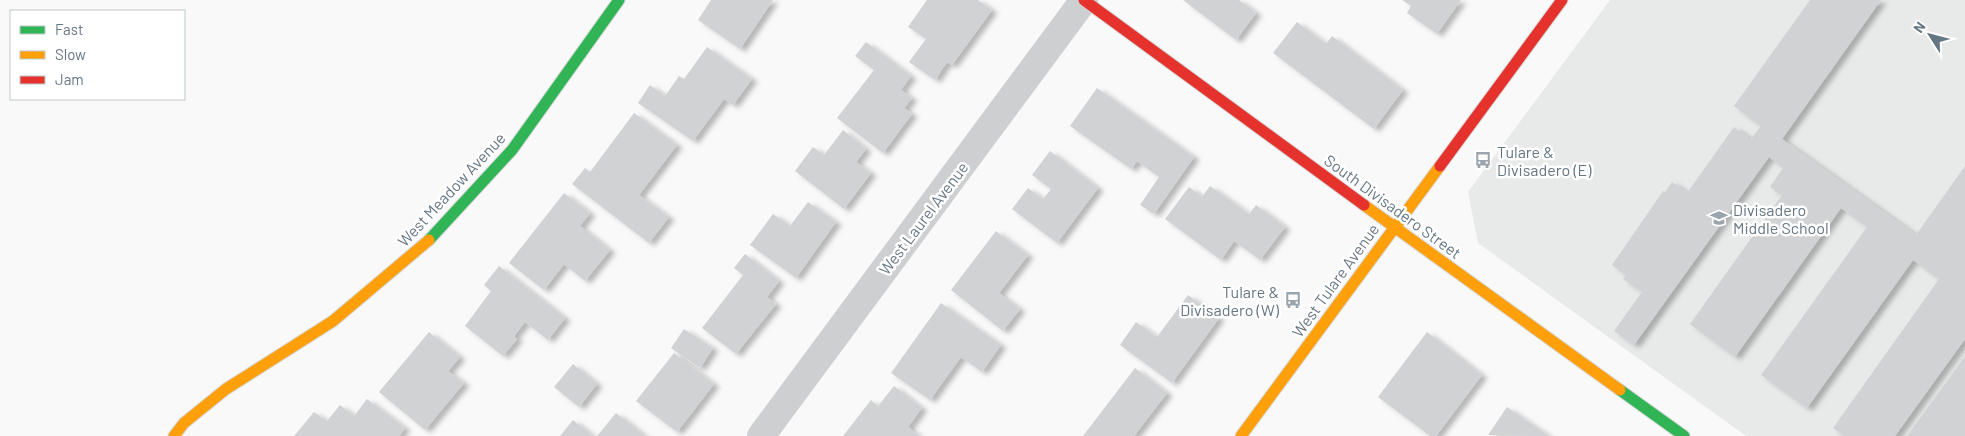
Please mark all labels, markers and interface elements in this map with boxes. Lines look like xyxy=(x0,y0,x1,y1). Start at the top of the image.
legend xyxy=(10,10,185,100)
north arrow xyxy=(1905,10,1955,60)
text: N xyxy=(1909,18,1929,36)
text: Fast xyxy=(55,20,83,38)
text: Slow xyxy=(55,45,86,63)
text: Jam xyxy=(55,70,84,88)
street label: West Meadow Avenue xyxy=(393,128,509,250)
place label: Tulare & Divisadero (E) xyxy=(1497,142,1592,179)
street label: South Divisadero Street xyxy=(1321,150,1465,262)
bus stop icon: Tulare & Divisadero (E) xyxy=(1473,150,1493,170)
street label: West Laurel Avenue xyxy=(874,158,972,278)
place label: Divisadero Middle School xyxy=(1733,200,1829,237)
school or university icon: Divisadero Middle School xyxy=(1709,208,1729,228)
street label: West Tulare Avenue xyxy=(1287,220,1383,340)
place label: Tulare & Divisadero (W) xyxy=(1180,282,1280,319)
bus stop icon: Tulare & Divisadero (W) xyxy=(1283,290,1303,310)

